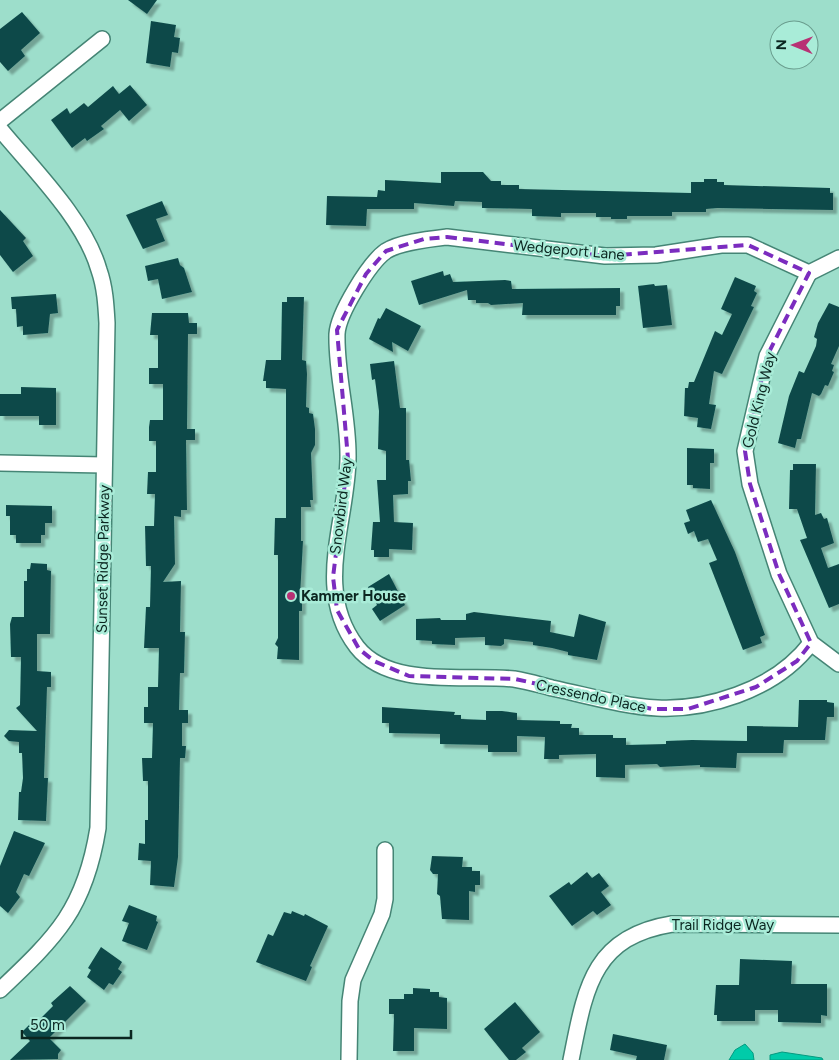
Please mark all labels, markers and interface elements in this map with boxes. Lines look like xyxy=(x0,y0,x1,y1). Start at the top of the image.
north arrow xyxy=(769,20,819,70)
text: N xyxy=(773,39,790,50)
street label: Wedgeport Lane xyxy=(513,236,625,264)
street label: Gold King Way xyxy=(738,350,780,450)
street label: Snowbird Way xyxy=(326,457,356,555)
street label: Sunset Ridge Parkway xyxy=(93,485,113,633)
place label: Kammer House xyxy=(301,587,407,605)
marker: Kammer House xyxy=(285,590,297,602)
street label: Cressendo Place xyxy=(534,676,648,716)
street label: Trail Ridge Way xyxy=(672,916,774,934)
scale bar xyxy=(22,1008,131,1040)
text: 50 m xyxy=(30,1016,65,1034)

